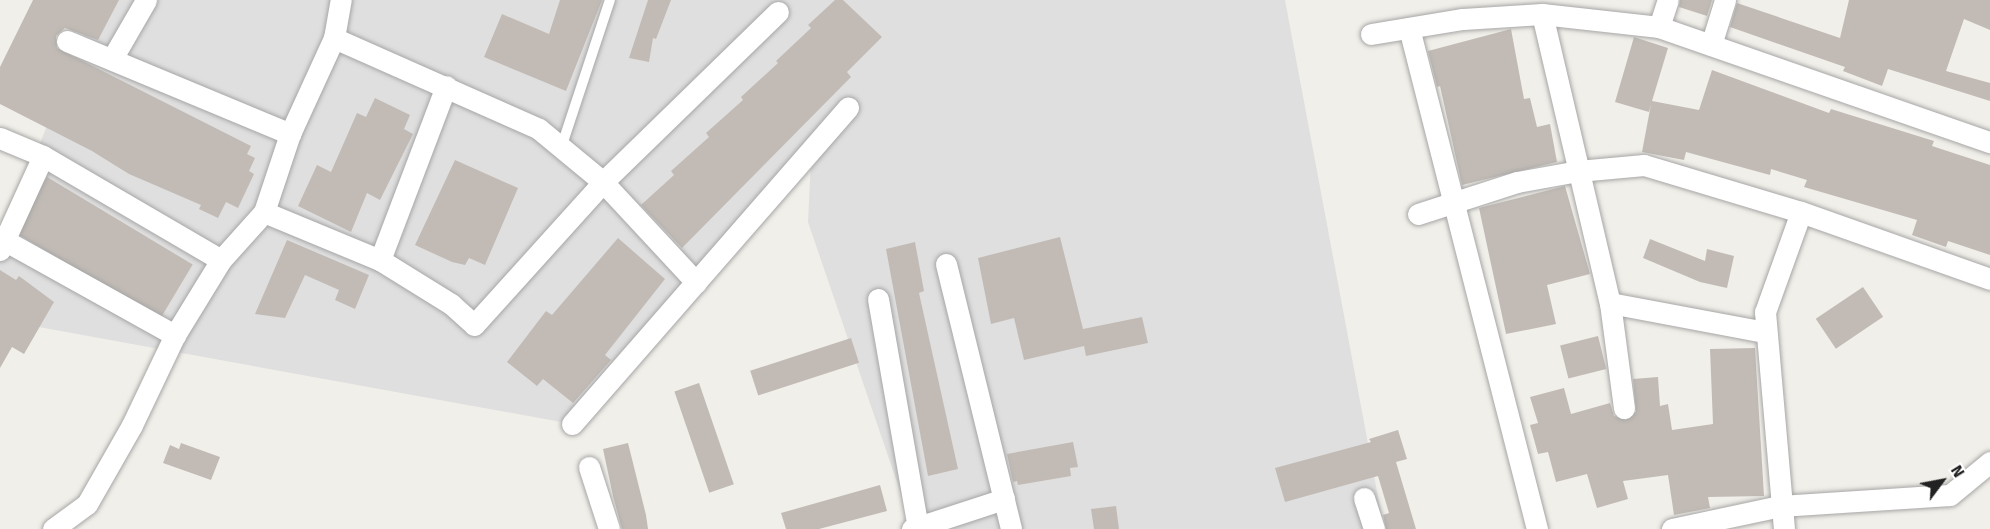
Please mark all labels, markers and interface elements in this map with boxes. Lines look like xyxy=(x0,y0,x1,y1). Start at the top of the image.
north arrow xyxy=(1912,451,1972,511)
text: N xyxy=(1947,462,1969,481)

